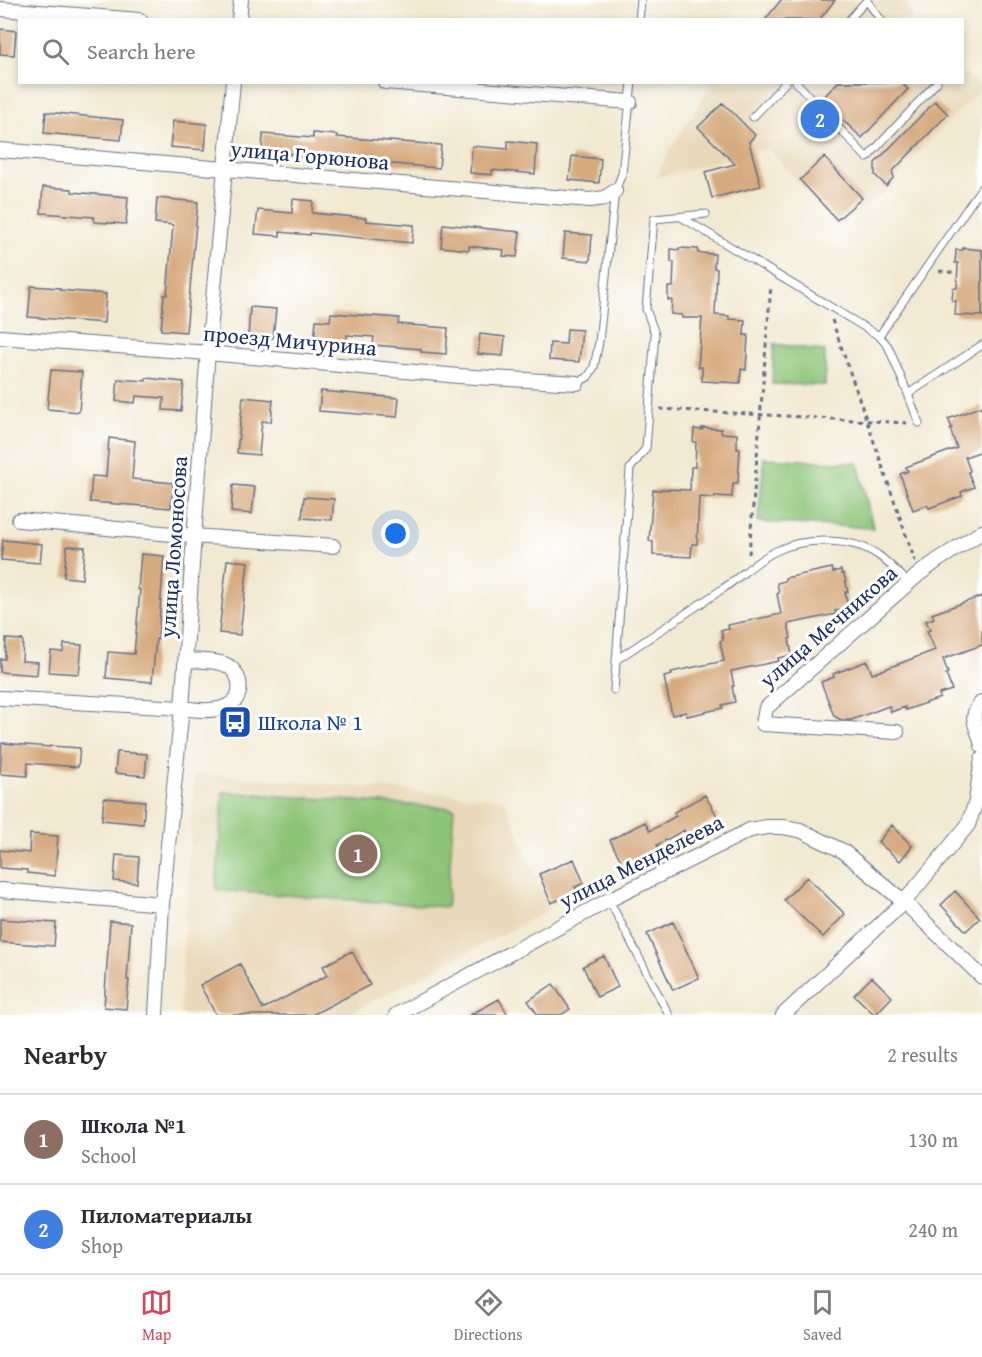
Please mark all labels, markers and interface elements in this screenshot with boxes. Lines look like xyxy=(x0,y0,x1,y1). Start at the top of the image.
search box xyxy=(18,18,964,84)
icon: search xyxy=(39,35,72,68)
text: Search here xyxy=(87,35,196,67)
pin: 2 xyxy=(800,96,840,142)
street label: улица Горюнова xyxy=(228,132,391,178)
street label: проезд Мичурина xyxy=(202,316,378,364)
street label: улица Ломоносова xyxy=(151,454,195,640)
your location xyxy=(381,519,410,548)
street label: улица Мечникова xyxy=(751,557,904,696)
bus stop icon: Школа № 1 xyxy=(217,704,253,740)
place label: Школа № 1 xyxy=(258,706,363,738)
street label: улица Менделеева xyxy=(552,805,729,917)
pin: 1 xyxy=(338,832,378,876)
text: Nearby xyxy=(24,1035,107,1074)
text: 2 results xyxy=(887,1040,958,1069)
text: Школа №1 xyxy=(81,1109,186,1141)
text: 1 xyxy=(38,1125,49,1154)
text: 130 m xyxy=(908,1125,958,1154)
text: School xyxy=(81,1141,137,1170)
text: Пиломатериалы xyxy=(81,1199,252,1231)
text: 2 xyxy=(38,1215,49,1244)
text: 240 m xyxy=(908,1215,958,1244)
text: Shop xyxy=(81,1231,123,1260)
tab: Map xyxy=(140,1286,173,1346)
tab: Directions xyxy=(454,1286,523,1346)
tab: Saved xyxy=(803,1286,842,1346)

